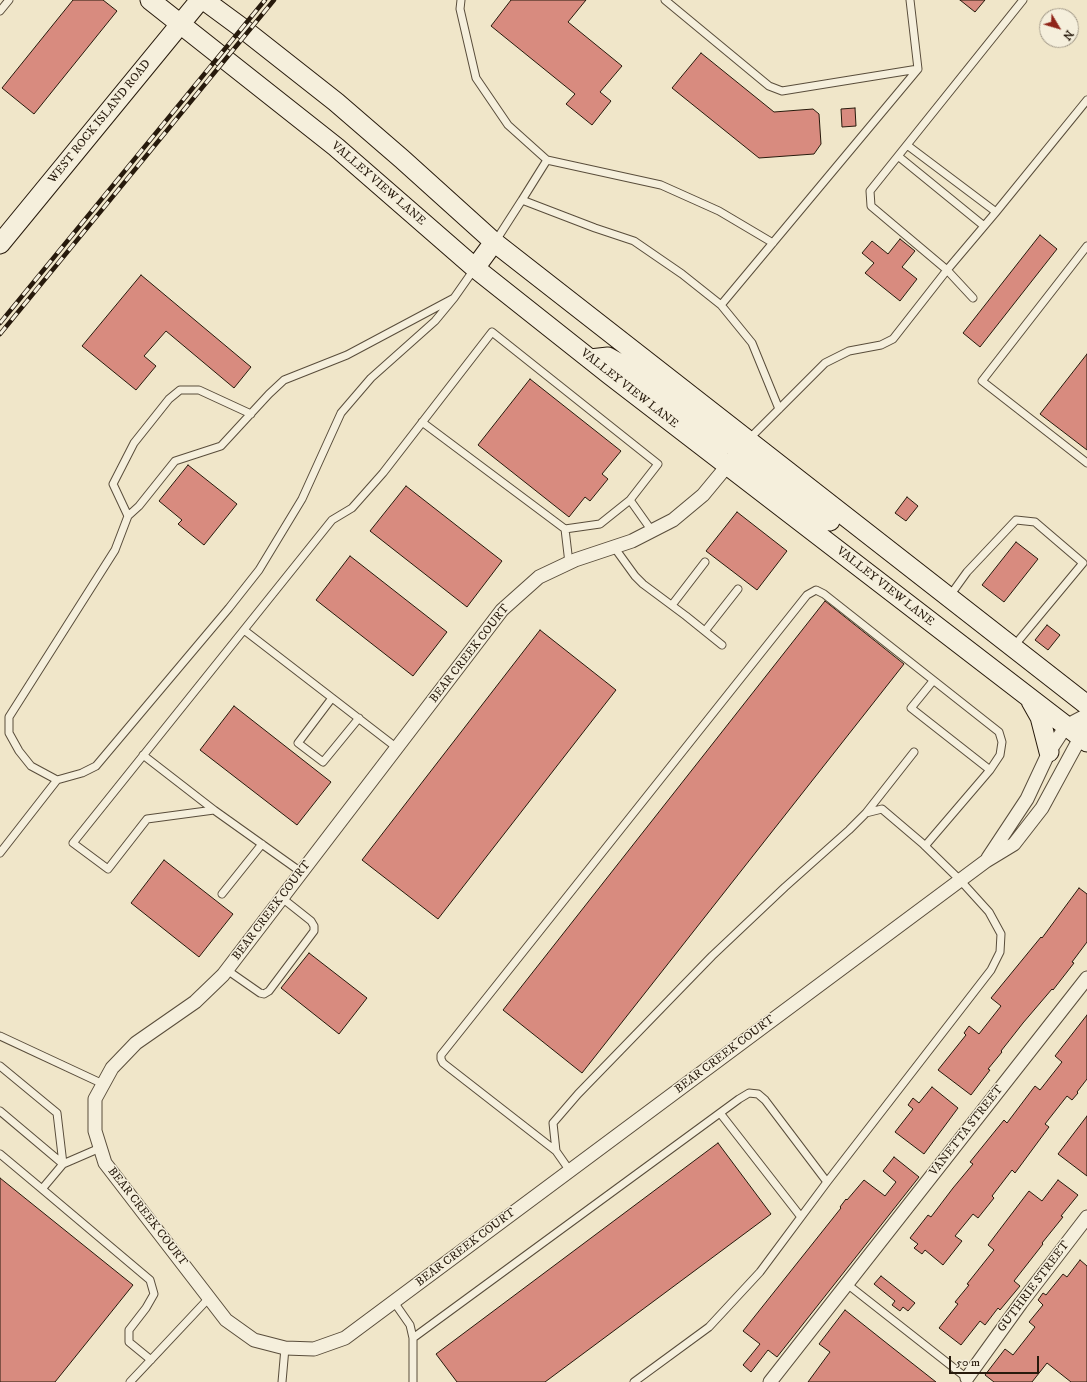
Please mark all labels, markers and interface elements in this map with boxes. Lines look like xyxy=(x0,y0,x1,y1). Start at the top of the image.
north arrow xyxy=(1039,8,1079,48)
text: N xyxy=(1059,27,1076,43)
street label: WEST ROCK ISLAND ROAD xyxy=(46,57,154,187)
street label: VALLEY VIEW LANE xyxy=(328,139,428,229)
street label: VALLEY VIEW LANE xyxy=(577,346,681,432)
street label: VALLEY VIEW LANE xyxy=(833,544,937,630)
street label: BEAR CREEK COURT xyxy=(427,602,513,706)
street label: BEAR CREEK COURT xyxy=(230,858,314,964)
street label: BEAR CREEK COURT xyxy=(672,1013,778,1097)
street label: VANETTA STREET xyxy=(927,1083,1007,1179)
street label: BEAR CREEK COURT xyxy=(104,1165,190,1269)
street label: BEAR CREEK COURT xyxy=(413,1206,519,1290)
street label: GUTHRIE STREET xyxy=(995,1239,1073,1335)
scale bar xyxy=(951,1348,1041,1374)
text: 50 m xyxy=(956,1355,980,1370)

